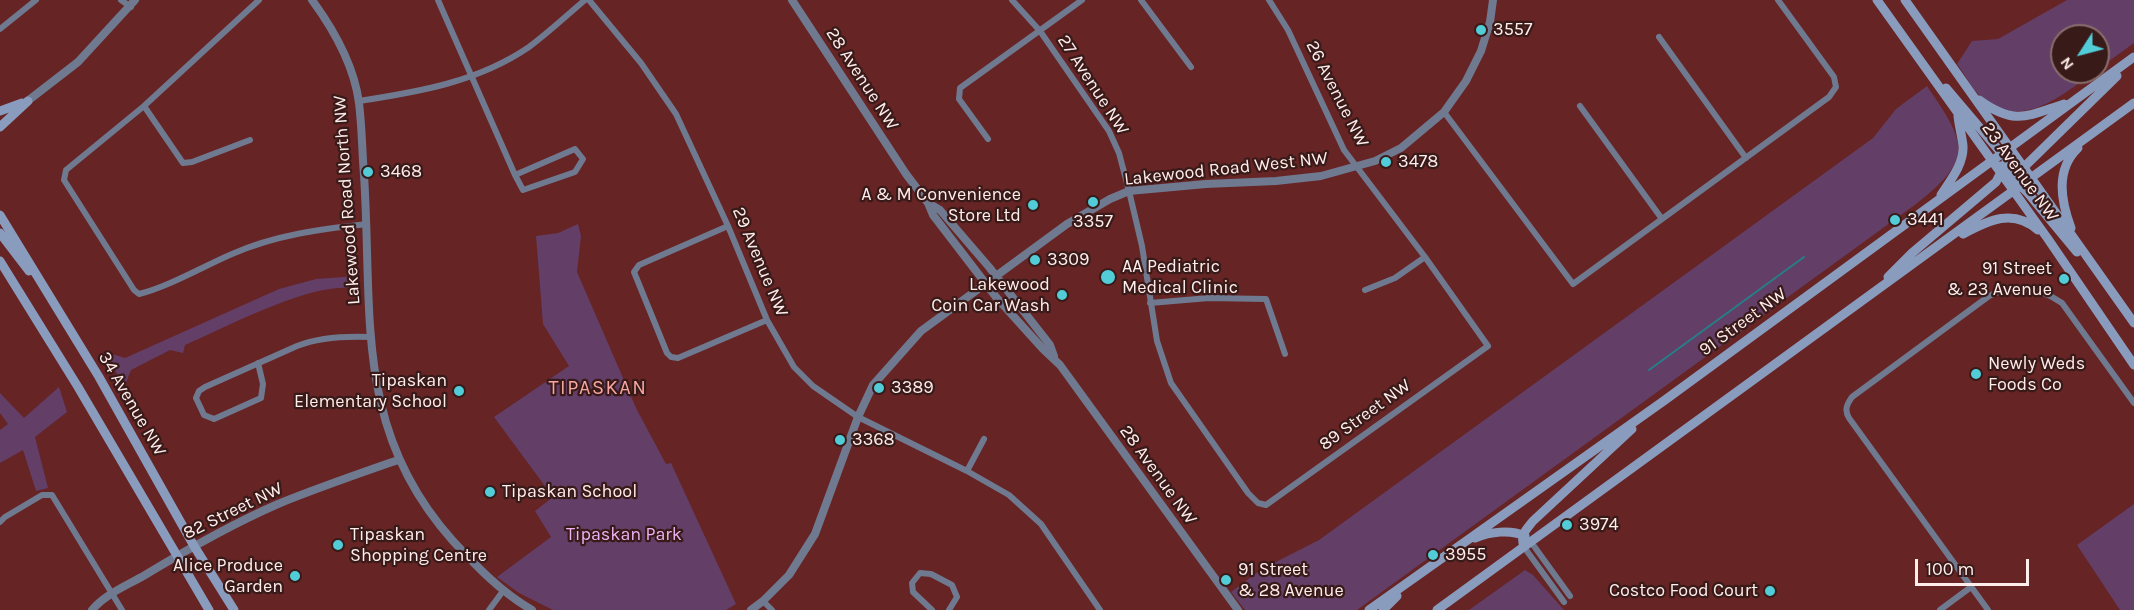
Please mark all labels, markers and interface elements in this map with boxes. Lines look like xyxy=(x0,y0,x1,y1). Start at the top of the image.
place label: 3557 xyxy=(1493,19,1532,41)
marker: 3557 xyxy=(1474,23,1488,37)
street label: 28 Avenue NW xyxy=(821,24,903,134)
north arrow xyxy=(2050,24,2110,84)
street label: 27 Avenue NW xyxy=(1053,31,1133,139)
street label: 26 Avenue NW xyxy=(1301,37,1373,151)
text: N xyxy=(2056,53,2078,74)
street label: Lakewood Road North NW xyxy=(329,94,365,306)
street label: 23 Avenue NW xyxy=(1977,118,2063,226)
street label: Lakewood Road West NW xyxy=(1123,148,1329,190)
place label: 3478 xyxy=(1398,151,1438,173)
marker: 3478 xyxy=(1379,155,1393,169)
place label: 3468 xyxy=(380,161,422,183)
marker: 3468 xyxy=(361,165,375,179)
place label: A & M Convenience Store Ltd xyxy=(861,184,1021,226)
marker: 3357 xyxy=(1086,195,1100,209)
marker: A & M Convenience Store Ltd xyxy=(1026,198,1040,212)
street label: 29 Avenue NW xyxy=(727,204,793,320)
place label: 3441 xyxy=(1907,209,1944,231)
place label: 3357 xyxy=(1073,211,1113,233)
marker: 3441 xyxy=(1888,213,1902,227)
place label: 3309 xyxy=(1047,249,1089,271)
marker: 3309 xyxy=(1028,253,1042,267)
place label: AA Pediatric Medical Clinic xyxy=(1122,256,1238,298)
place label: 91 Street & 23 Avenue xyxy=(1947,258,2052,300)
marker: AA Pediatric Medical Clinic xyxy=(1099,268,1117,286)
marker: 91 Street & 23 Avenue xyxy=(2057,272,2071,286)
place label: Lakewood Coin Car Wash xyxy=(931,274,1050,316)
street label: 91 Street NW xyxy=(1695,283,1791,361)
marker: Lakewood Coin Car Wash xyxy=(1055,288,1069,302)
street label: 34 Avenue NW xyxy=(93,348,171,460)
place label: Newly Weds Foods Co xyxy=(1988,353,2085,395)
marker: Newly Weds Foods Co xyxy=(1969,367,1983,381)
place label: Tipaskan Elementary School xyxy=(294,370,447,412)
street label: 89 Street NW xyxy=(1315,375,1415,455)
district label: TIPASKAN xyxy=(549,376,647,400)
place label: 3389 xyxy=(891,377,934,399)
marker: 3389 xyxy=(872,381,886,395)
marker: Tipaskan Elementary School xyxy=(452,384,466,398)
street label: 28 Avenue NW xyxy=(1115,421,1201,529)
place label: 3368 xyxy=(852,429,895,451)
marker: 3368 xyxy=(833,433,847,447)
street label: 82 Street NW xyxy=(180,478,286,544)
place label: Tipaskan School xyxy=(502,481,637,503)
marker: Tipaskan School xyxy=(483,485,497,499)
place label: 3974 xyxy=(1579,514,1619,536)
marker: 3974 xyxy=(1560,518,1574,532)
place label: Tipaskan Shopping Centre xyxy=(350,524,487,566)
park label: Tipaskan Park xyxy=(566,524,682,546)
marker: Tipaskan Shopping Centre xyxy=(331,538,345,552)
place label: 3955 xyxy=(1445,544,1486,566)
scale bar xyxy=(1918,547,2032,585)
marker: 3955 xyxy=(1426,548,1440,562)
place label: Alice Produce Garden xyxy=(173,555,283,598)
text: 100 m xyxy=(1926,558,1974,580)
place label: 91 Street & 28 Avenue xyxy=(1238,559,1344,602)
marker: Alice Produce Garden xyxy=(288,569,302,583)
marker: 91 Street & 28 Avenue xyxy=(1219,573,1233,587)
place label: Costco Food Court xyxy=(1609,580,1758,602)
marker: Costco Food Court xyxy=(1763,584,1777,598)

